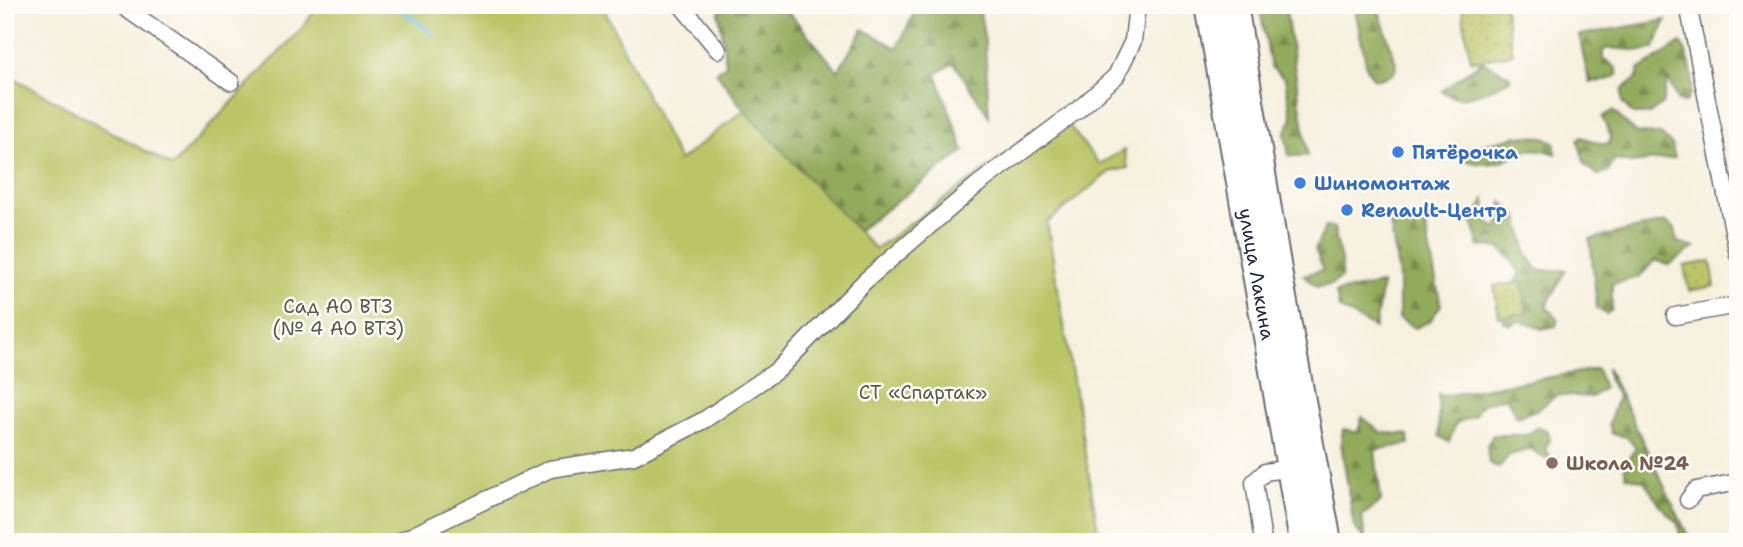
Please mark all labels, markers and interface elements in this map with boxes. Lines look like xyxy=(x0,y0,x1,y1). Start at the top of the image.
place label: Пятёрочка xyxy=(1412,140,1518,165)
marker: Пятёрочка xyxy=(1390,144,1406,160)
place label: Шиномонтаж xyxy=(1314,171,1450,196)
marker: Шиномонтаж xyxy=(1292,175,1308,191)
place label: Renault-Центр xyxy=(1361,198,1507,223)
marker: Renault-Центр xyxy=(1339,202,1355,218)
street label: улица Лакина xyxy=(1233,206,1280,342)
park label: Сад АО ВТЗ (№ 4 АО ВТЗ) xyxy=(272,294,404,341)
park label: СТ «Спартак» xyxy=(859,380,987,405)
place label: Школа №24 xyxy=(1566,451,1690,476)
marker: Школа №24 xyxy=(1544,455,1560,471)

